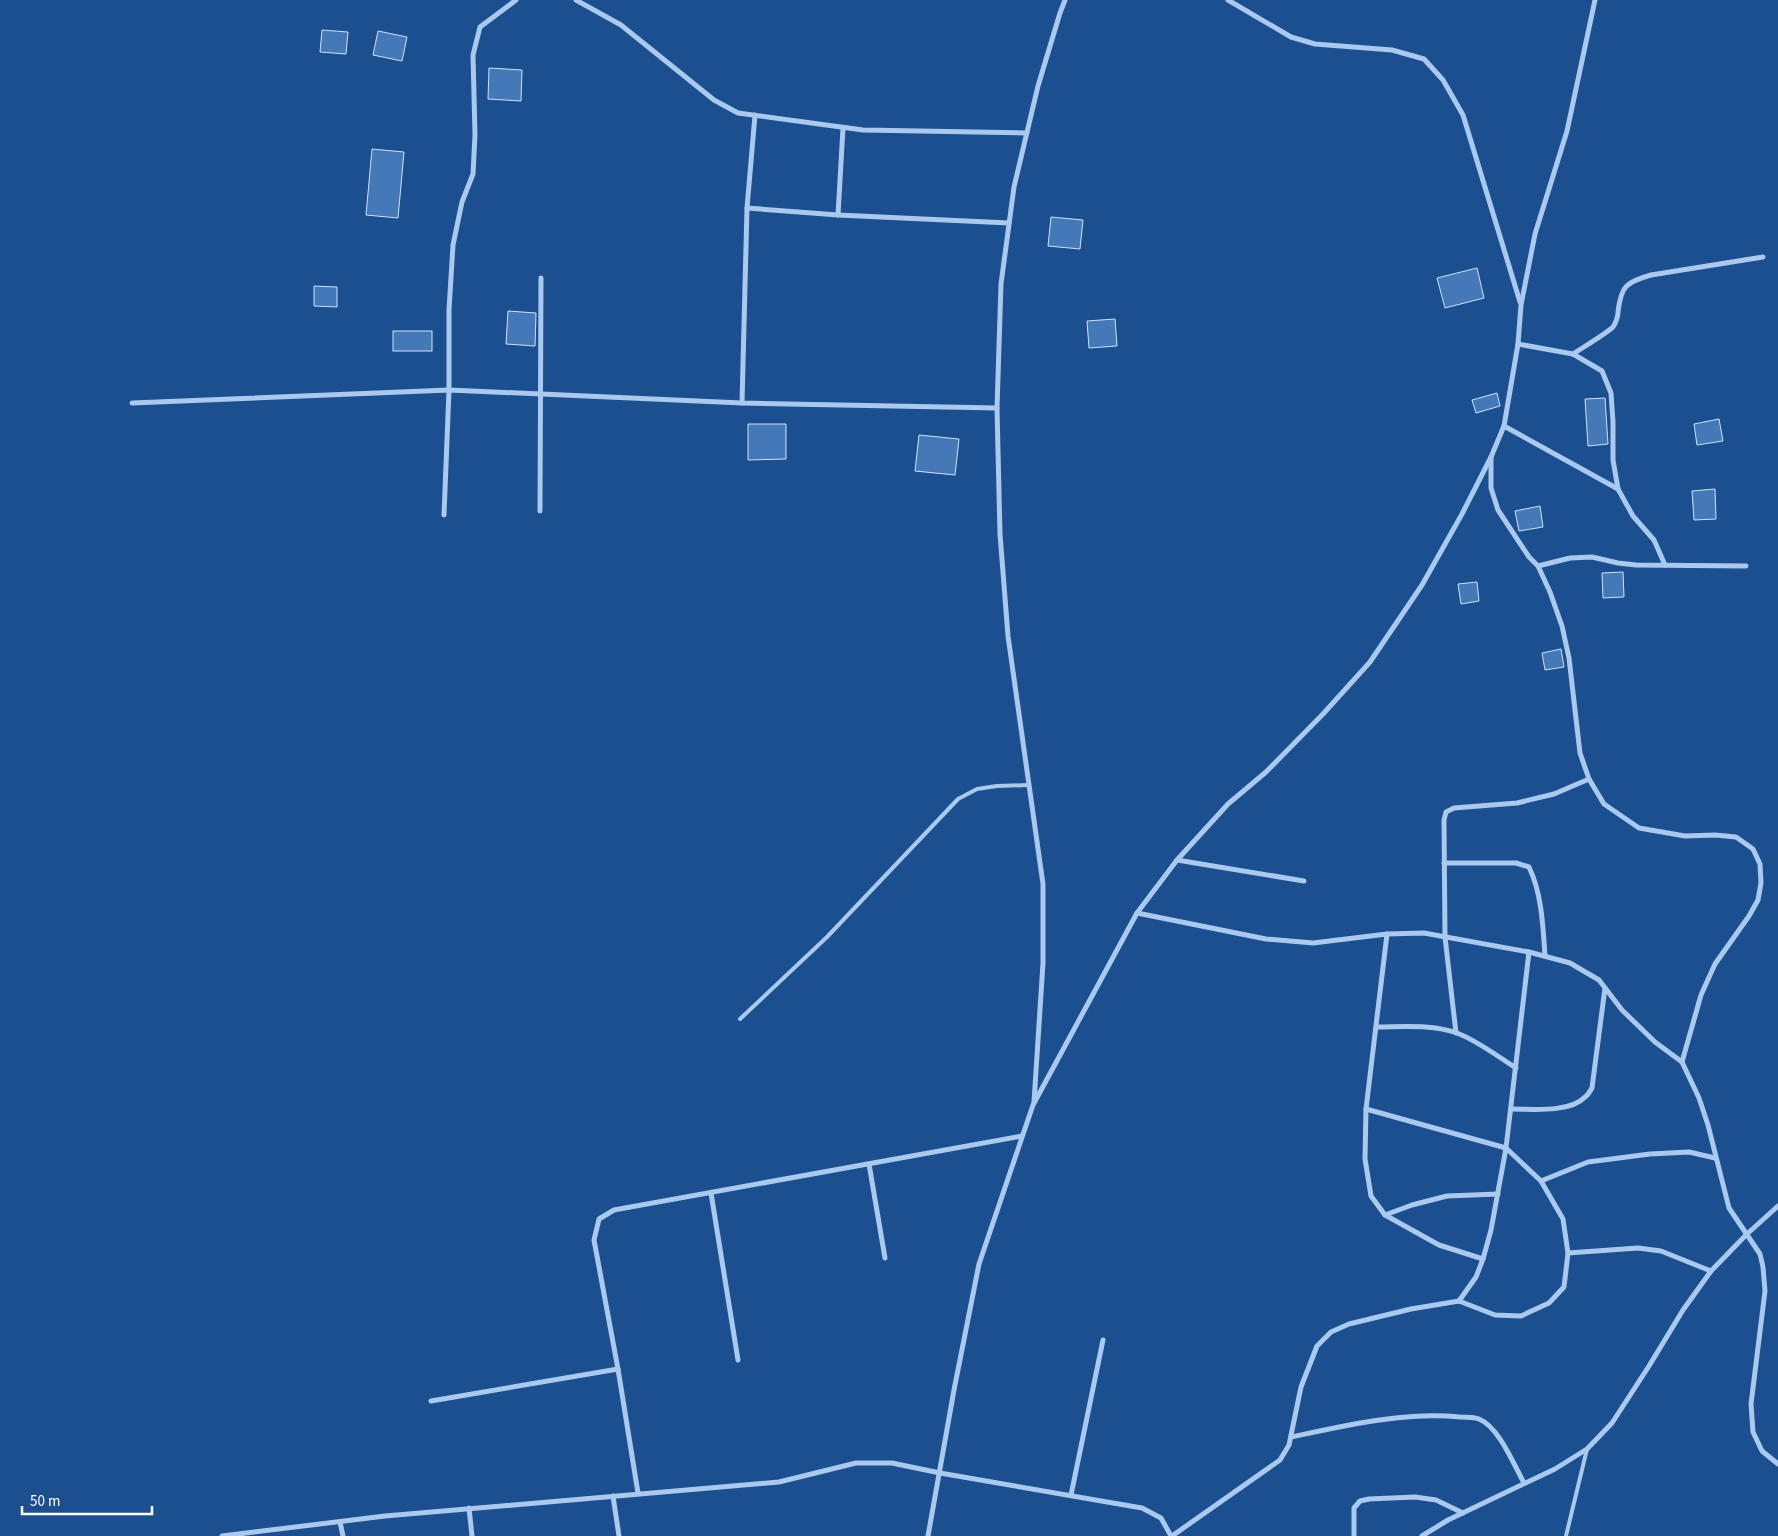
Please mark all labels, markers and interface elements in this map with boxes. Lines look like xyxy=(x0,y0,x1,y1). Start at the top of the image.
scale bar xyxy=(22,1484,152,1516)
text: 50 m xyxy=(30,1491,60,1512)

